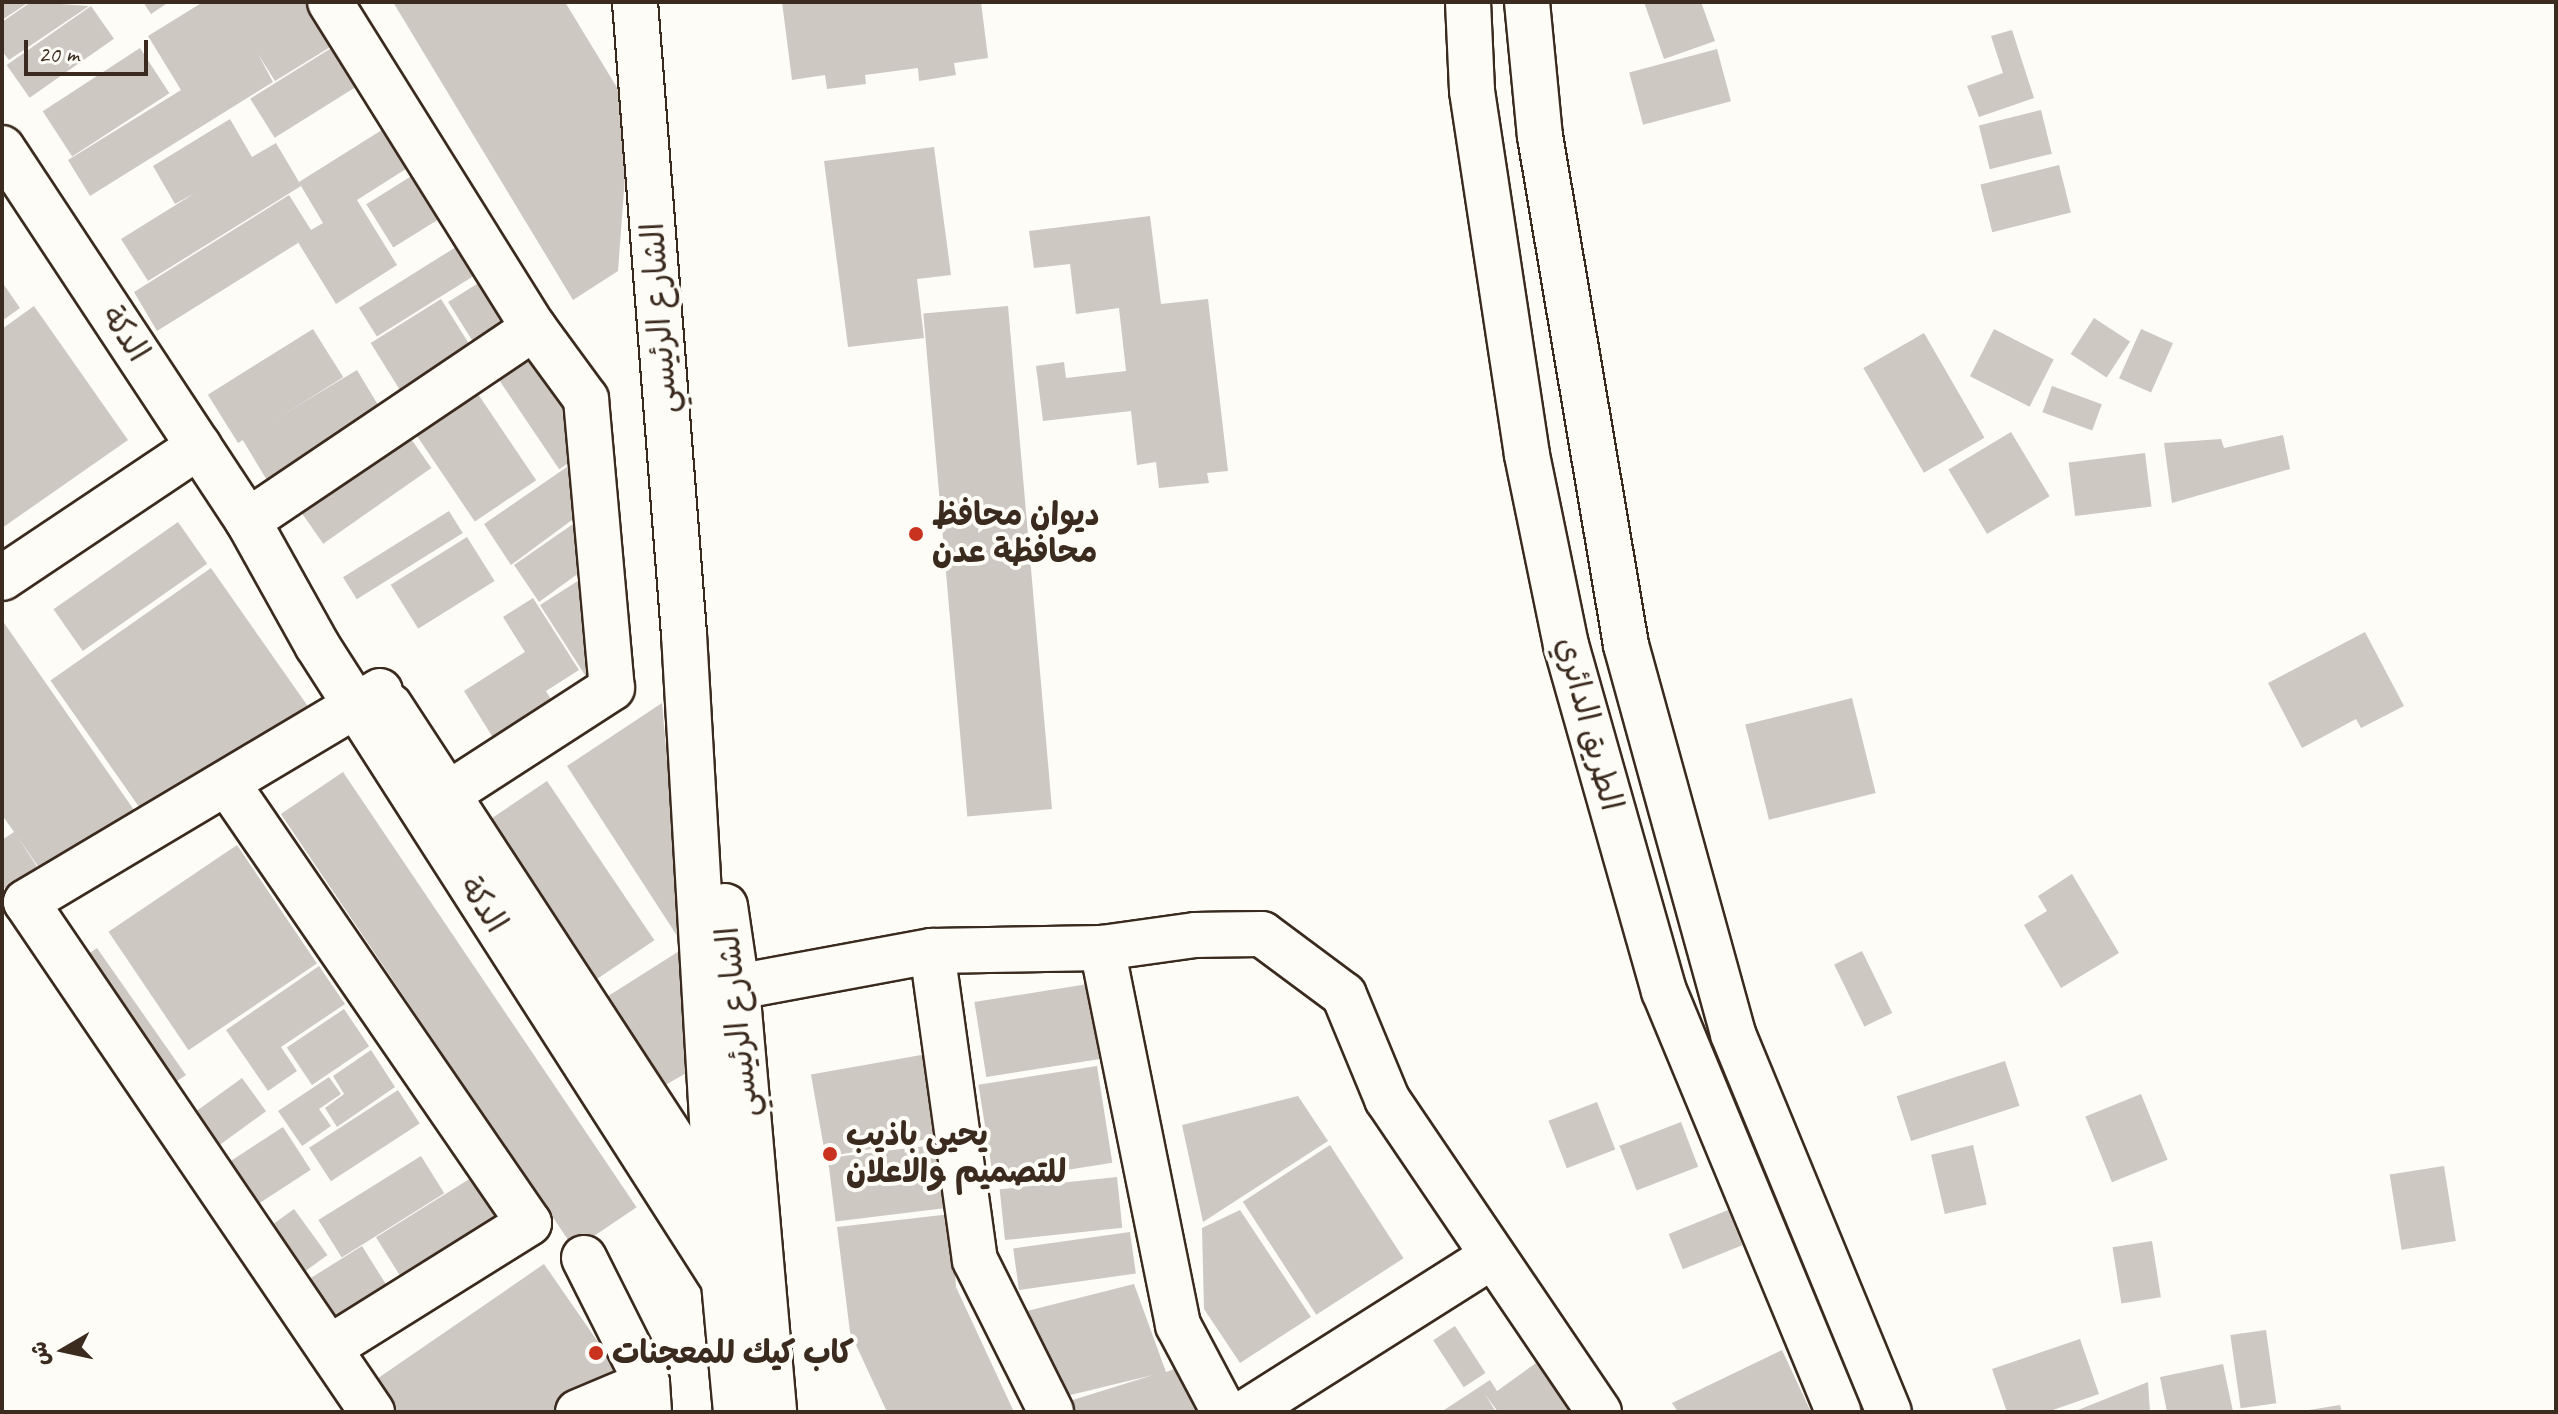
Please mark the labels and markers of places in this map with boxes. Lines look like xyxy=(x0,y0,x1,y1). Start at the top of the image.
place label: ديوان محافظ محافظة عدن xyxy=(932,497,1100,572)
marker: ديوان محافظ محافظة عدن xyxy=(907,525,925,543)
place label: يحيى باذيب للتصميم والاعلان xyxy=(846,1117,1066,1192)
marker: يحيى باذيب للتصميم والاعلان xyxy=(821,1145,839,1163)
place label: كاب كيك للمعجنات xyxy=(612,1334,854,1372)
marker: كاب كيك للمعجنات xyxy=(587,1344,605,1362)

